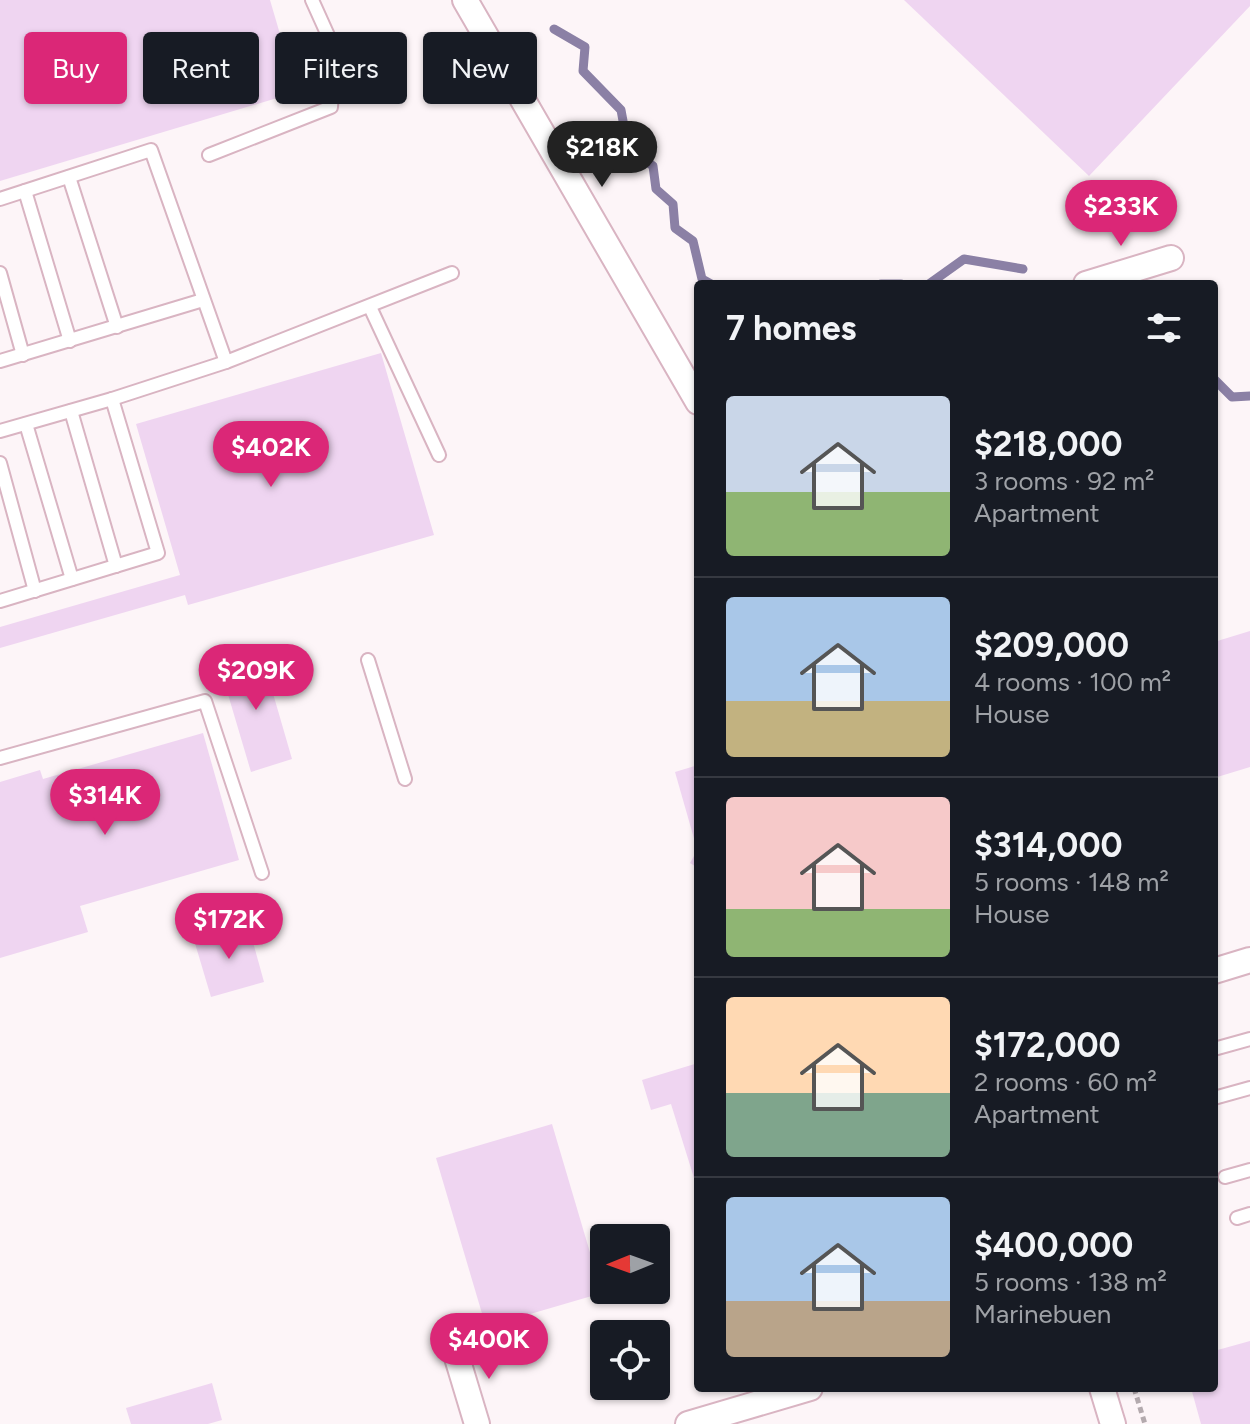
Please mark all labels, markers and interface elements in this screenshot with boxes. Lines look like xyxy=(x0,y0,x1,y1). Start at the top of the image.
chip: Buy xyxy=(24,32,127,104)
chip: Rent xyxy=(143,32,259,104)
chip: Filters xyxy=(275,32,407,104)
chip: New xyxy=(423,32,537,104)
pin: $218K xyxy=(546,121,658,189)
text: $218K xyxy=(565,131,639,163)
pin: $233K xyxy=(1065,180,1177,248)
text: $233K xyxy=(1083,190,1159,222)
icon: filters xyxy=(1142,306,1186,350)
text: 7 homes xyxy=(726,308,856,349)
pin: $402K xyxy=(215,421,327,489)
text: $218,000 xyxy=(974,424,1123,465)
icon: home xyxy=(790,428,886,524)
text: $402K xyxy=(231,431,311,463)
text: 3 rooms · 92 m² xyxy=(974,465,1154,497)
text: Apartment xyxy=(974,497,1100,529)
text: $209,000 xyxy=(974,625,1129,666)
icon: home xyxy=(790,629,886,725)
pin: $209K xyxy=(200,644,312,712)
text: $209K xyxy=(217,654,295,686)
text: 4 rooms · 100 m² xyxy=(974,666,1171,698)
text: House xyxy=(974,698,1049,730)
pin: $314K xyxy=(49,769,161,837)
text: $314K xyxy=(68,779,142,811)
text: $314,000 xyxy=(974,825,1122,866)
icon: home xyxy=(790,829,886,925)
text: 5 rooms · 148 m² xyxy=(974,866,1169,898)
pin: $172K xyxy=(173,893,285,961)
text: House xyxy=(974,898,1049,930)
text: $172K xyxy=(193,903,265,935)
text: $172,000 xyxy=(974,1025,1121,1066)
icon: home xyxy=(790,1029,886,1125)
text: 2 rooms · 60 m² xyxy=(974,1066,1157,1098)
text: Apartment xyxy=(974,1098,1100,1130)
north arrow xyxy=(590,1224,670,1304)
map controls xyxy=(590,1224,670,1400)
text: $400,000 xyxy=(974,1225,1133,1266)
icon: home xyxy=(790,1229,886,1325)
text: 5 rooms · 138 m² xyxy=(974,1266,1167,1298)
text: Marinebuen xyxy=(974,1298,1111,1330)
pin: $400K xyxy=(433,1313,545,1381)
button: locate xyxy=(590,1320,670,1400)
text: $400K xyxy=(448,1323,530,1355)

